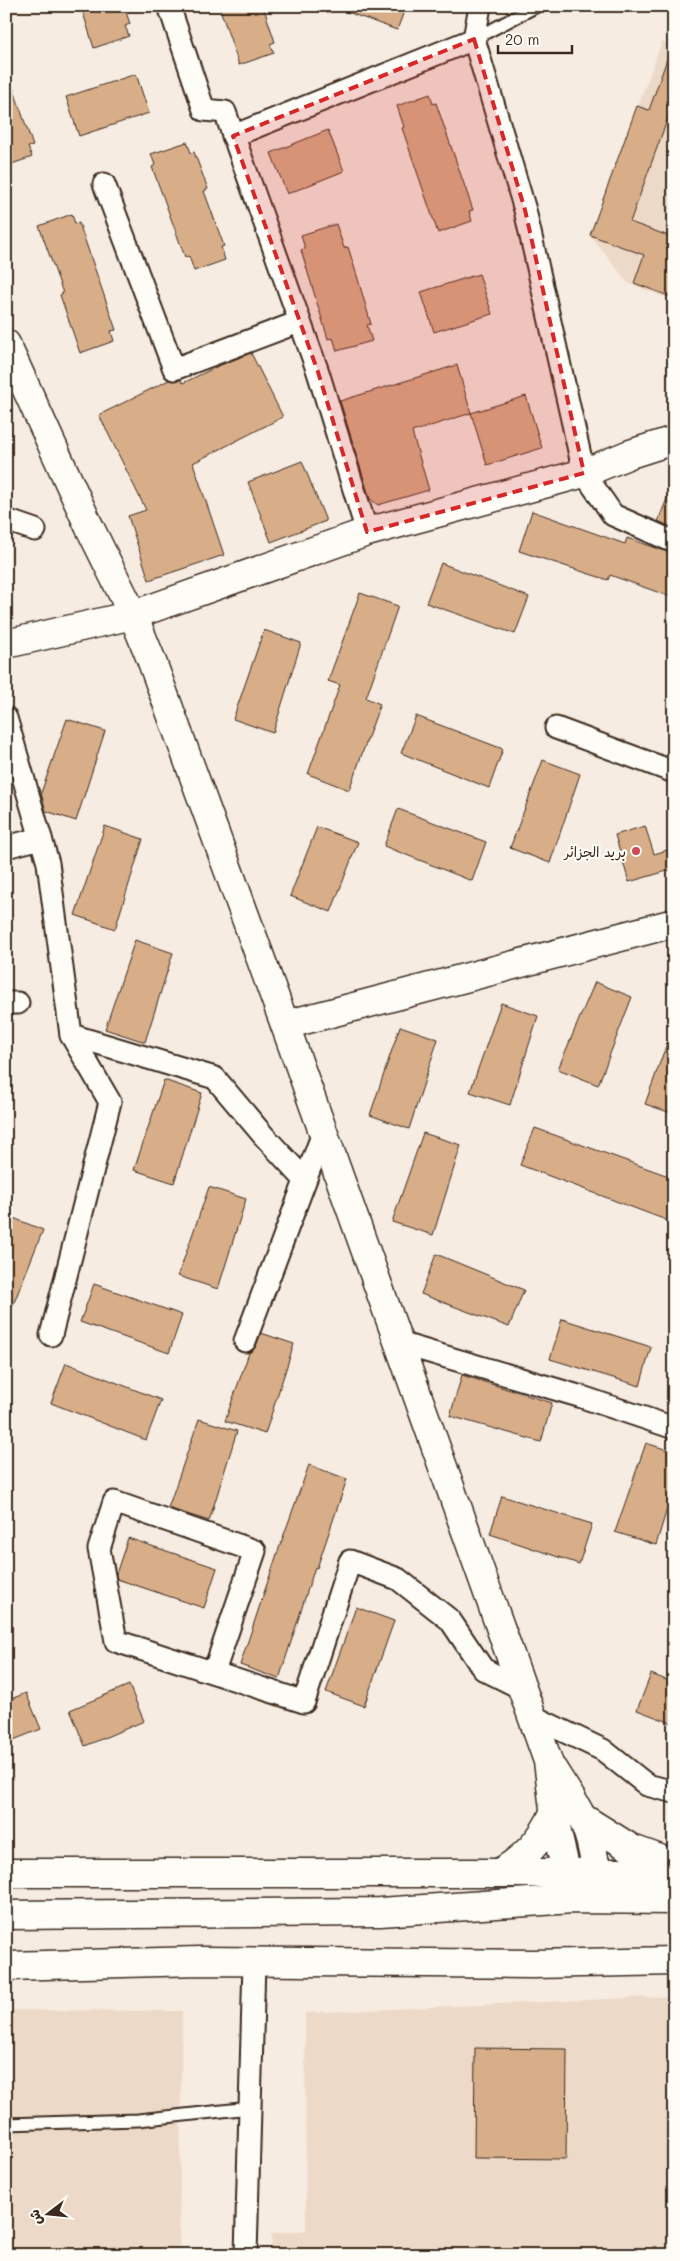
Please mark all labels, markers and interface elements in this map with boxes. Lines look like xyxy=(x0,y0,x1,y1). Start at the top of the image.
scale bar xyxy=(498,22,571,54)
text: 20 m xyxy=(505,29,539,49)
place label: بريد الجزائر xyxy=(563,842,626,861)
marker: بريد الجزائر xyxy=(630,845,642,857)
north arrow xyxy=(22,2188,72,2238)
text: ش xyxy=(24,2208,46,2228)

